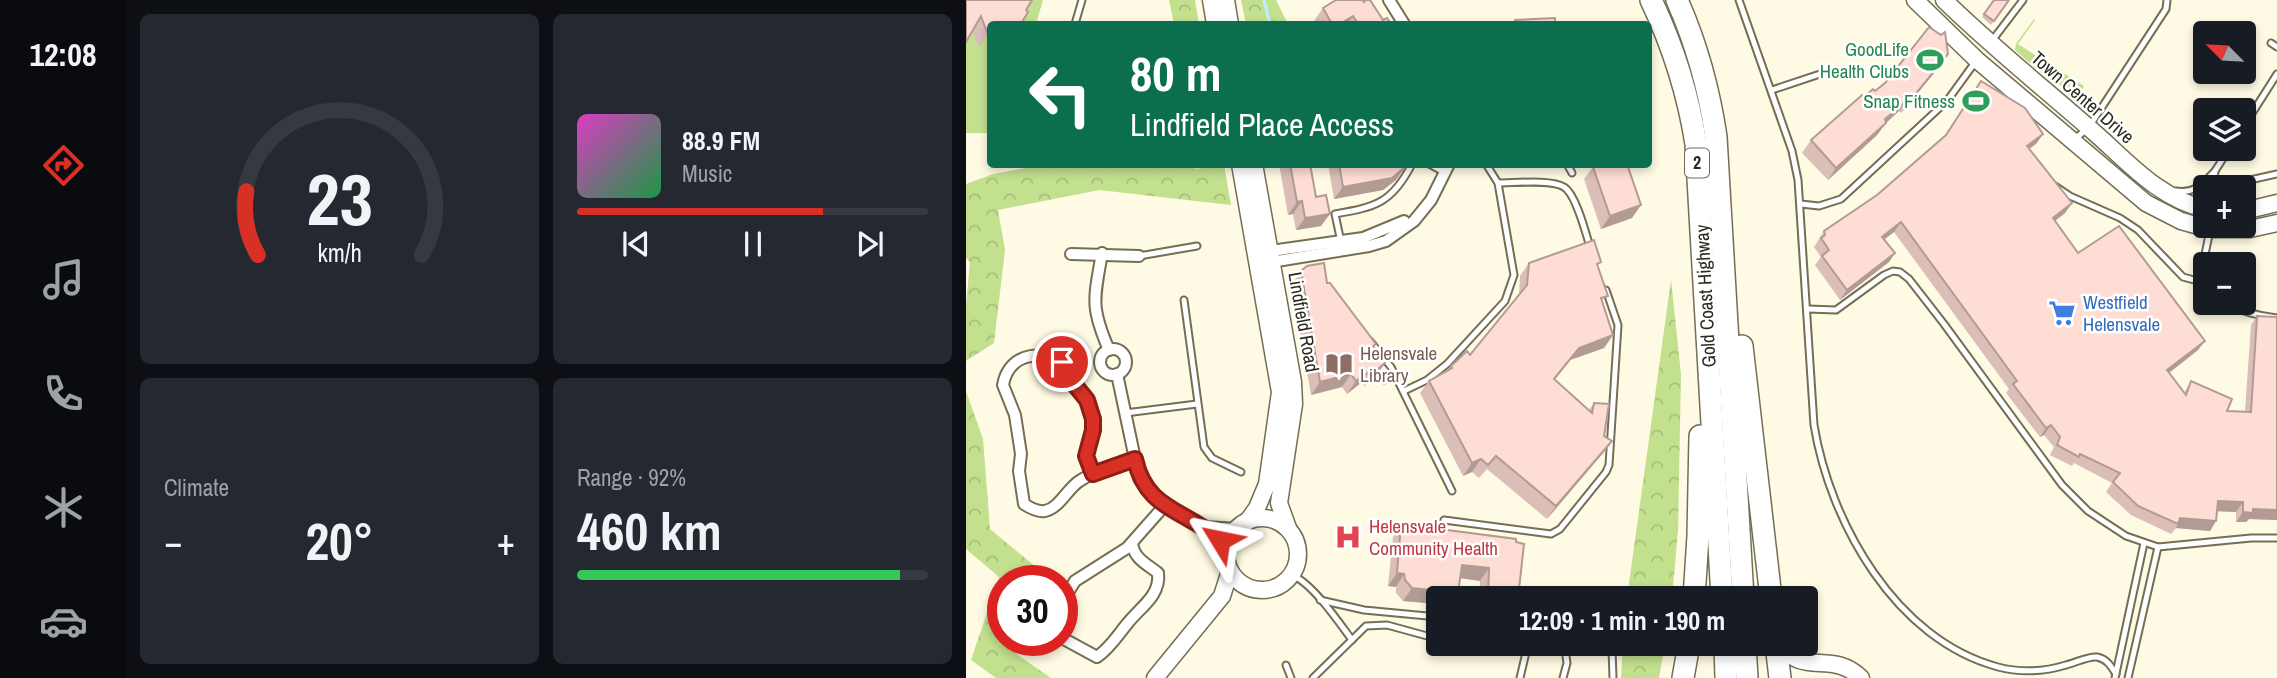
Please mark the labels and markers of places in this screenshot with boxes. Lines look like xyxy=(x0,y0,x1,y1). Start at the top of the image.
place label: GoodLife Health Clubs xyxy=(1820,36,1909,84)
sports icon: GoodLife Health Clubs xyxy=(1915,45,1945,75)
sports icon: Snap Fitness xyxy=(1961,86,1991,116)
place label: Snap Fitness xyxy=(1863,88,1955,114)
place label: Westfield Helensvale xyxy=(2083,289,2160,337)
supermarket icon: Westfield Helensvale xyxy=(2047,298,2077,328)
pin xyxy=(1032,332,1092,392)
place label: Helensvale Library xyxy=(1360,340,1437,388)
library icon: Helensvale Library xyxy=(1324,349,1354,379)
place label: Helensvale Community Health xyxy=(1369,513,1498,561)
hospital icon: Helensvale Community Health xyxy=(1333,522,1363,552)

